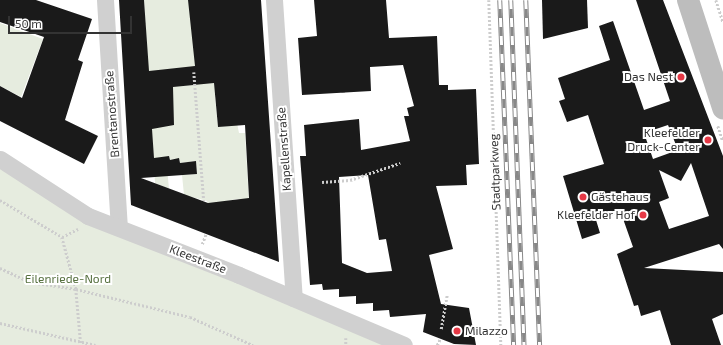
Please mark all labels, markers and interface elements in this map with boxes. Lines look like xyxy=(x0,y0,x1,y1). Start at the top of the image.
scale bar xyxy=(10,8,134,34)
text: 50 m xyxy=(15,16,42,30)
street label: Brentanostraße xyxy=(102,70,122,158)
place label: Das Nest xyxy=(624,70,673,84)
marker: Das Nest xyxy=(676,72,686,82)
street label: Kapellenstraße xyxy=(274,106,294,192)
place label: Kleefelder Druck-Center xyxy=(627,126,700,154)
street label: Stadtparkweg xyxy=(486,133,504,211)
marker: Kleefelder Druck-Center xyxy=(703,135,713,145)
place label: Gästehaus xyxy=(591,190,649,204)
marker: Gästehaus xyxy=(578,192,588,202)
place label: Kleefelder Hof xyxy=(557,208,635,222)
marker: Kleefelder Hof xyxy=(638,210,648,220)
street label: Kleestraße xyxy=(167,241,229,277)
park label: Eilenriede-Nord xyxy=(25,272,111,286)
place label: Milazzo xyxy=(465,324,508,338)
marker: Milazzo xyxy=(452,326,462,336)

